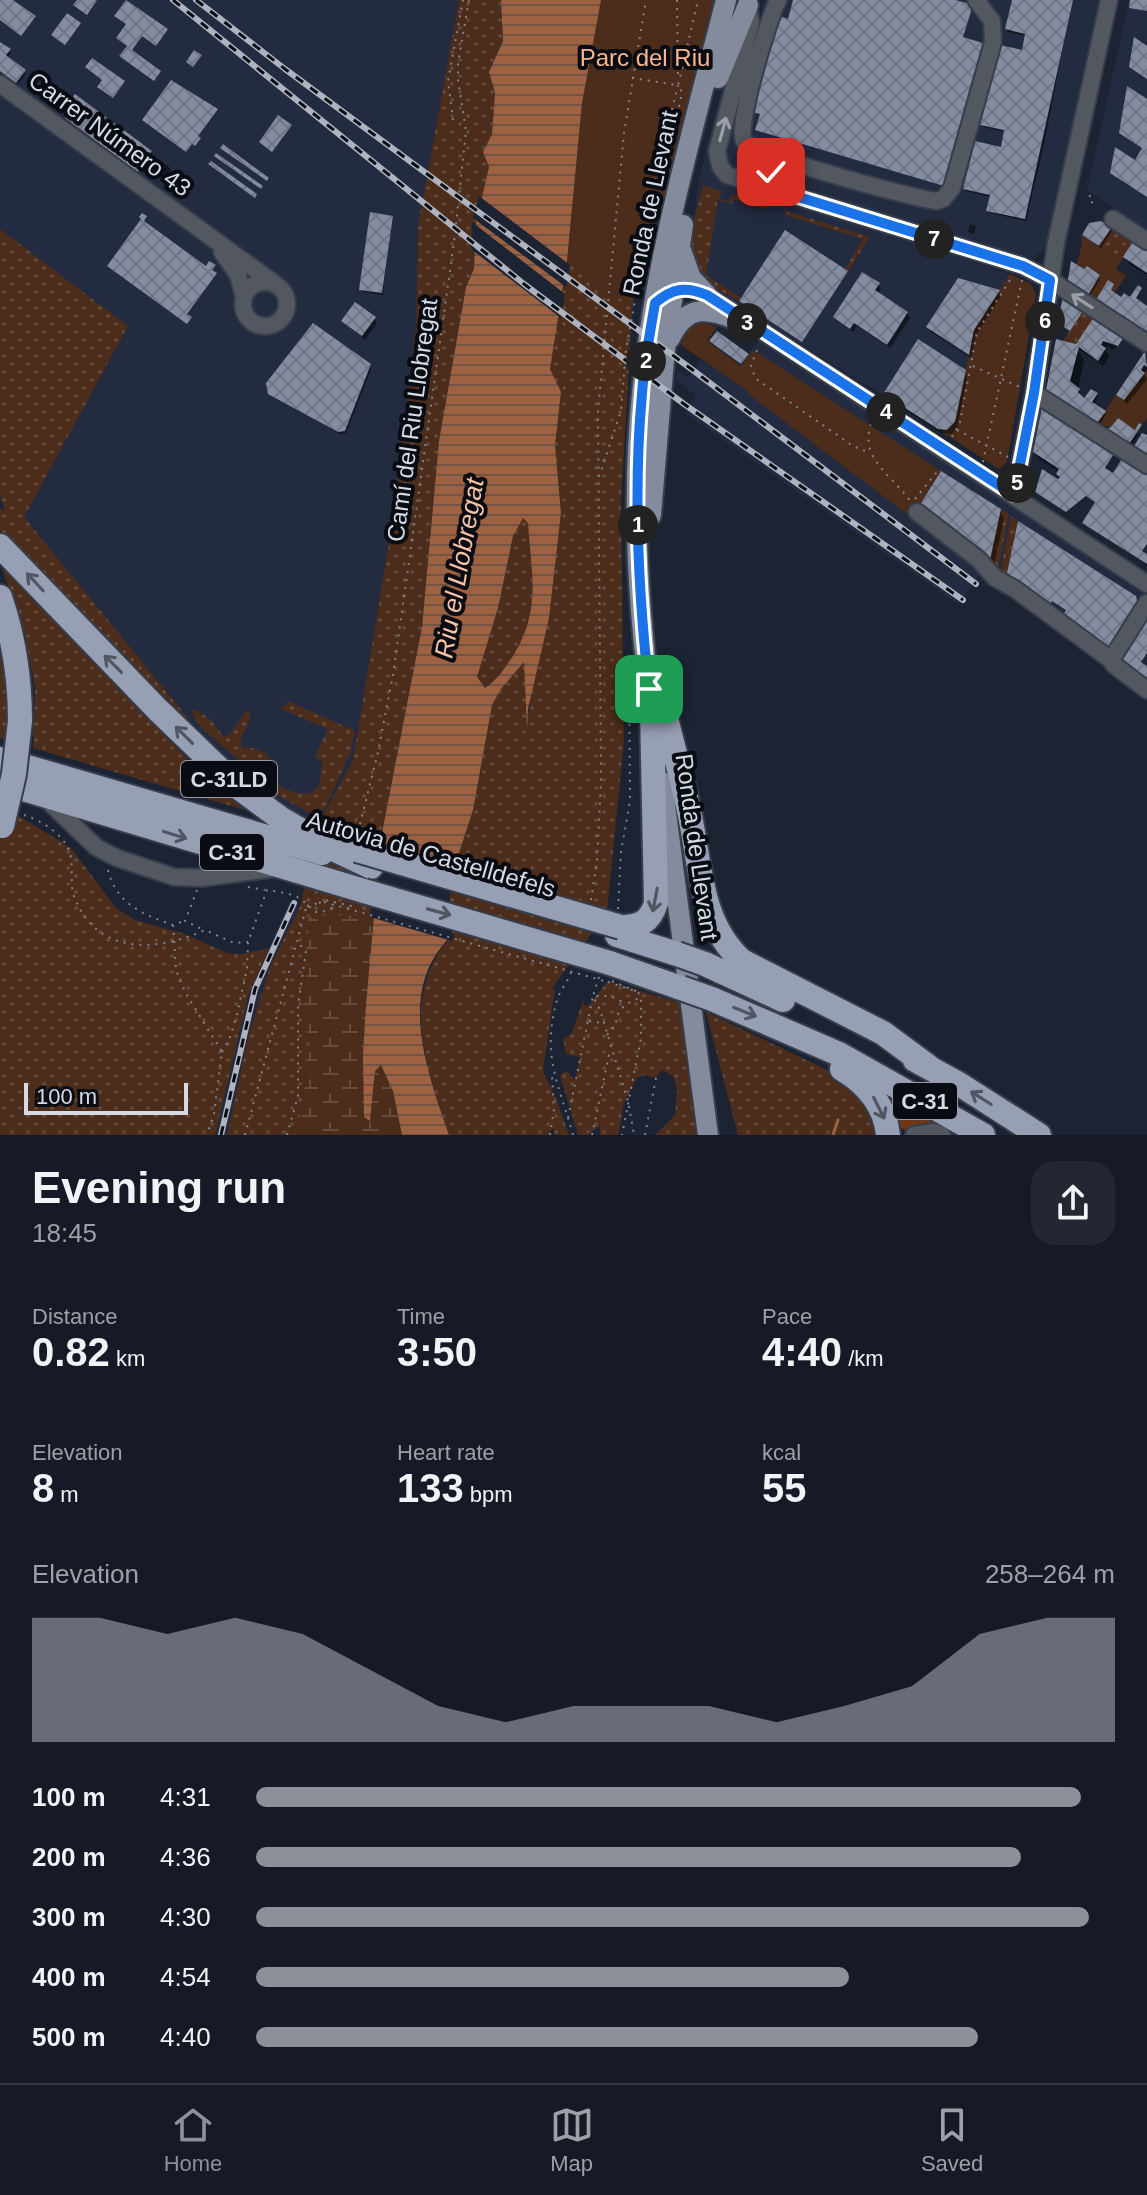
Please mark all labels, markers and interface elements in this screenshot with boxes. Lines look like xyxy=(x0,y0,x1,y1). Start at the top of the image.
park label: Parc del Riu xyxy=(580,44,710,71)
street label: Carrer Número 43 xyxy=(24,66,196,202)
street label: Ronda de Llevant xyxy=(617,108,683,298)
one-way arrow xyxy=(716,116,731,142)
pin xyxy=(737,138,805,206)
icon: check xyxy=(749,150,793,194)
pin: 7 xyxy=(914,219,954,259)
text: 7 xyxy=(928,226,940,251)
one-way arrow xyxy=(1071,292,1093,309)
street label: Camí del Riu Llobregat xyxy=(382,296,442,543)
pin: 6 xyxy=(1025,301,1065,341)
pin: 3 xyxy=(727,303,767,343)
text: 6 xyxy=(1039,308,1051,333)
text: 3 xyxy=(741,310,753,335)
pin: 2 xyxy=(626,341,666,381)
text: 2 xyxy=(640,348,652,373)
pin: 4 xyxy=(866,392,906,432)
text: 4 xyxy=(880,399,892,424)
pin: 5 xyxy=(997,463,1037,503)
text: 5 xyxy=(1011,470,1023,495)
water label: Riu el Llobregat xyxy=(428,474,490,660)
pin: 1 xyxy=(618,505,658,545)
text: 1 xyxy=(632,512,644,537)
one-way arrow xyxy=(25,572,44,592)
one-way arrow xyxy=(104,654,123,674)
pin xyxy=(615,655,683,723)
icon: arrive xyxy=(627,667,671,711)
one-way arrow xyxy=(175,726,194,745)
street label: Ronda de Llevant xyxy=(671,752,724,942)
road number: C-31LD xyxy=(181,761,277,797)
street label: Autovia de Castelldefels xyxy=(304,806,558,902)
one-way arrow xyxy=(162,828,188,843)
road number: C-31 xyxy=(200,834,264,870)
one-way arrow xyxy=(646,887,661,913)
one-way arrow xyxy=(425,906,451,921)
one-way arrow xyxy=(732,1006,757,1020)
scale bar xyxy=(24,1079,188,1115)
road number: C-31 xyxy=(893,1083,957,1119)
text: 100 m xyxy=(36,1084,97,1109)
one-way arrow xyxy=(970,1090,993,1106)
one-way arrow xyxy=(872,1096,888,1119)
button: share xyxy=(1031,1161,1115,1245)
text: Evening run xyxy=(32,1163,286,1212)
text: 18:45 xyxy=(32,1218,97,1248)
text: Distance xyxy=(32,1304,118,1329)
text: Time xyxy=(397,1304,445,1329)
text: Pace xyxy=(762,1304,812,1329)
text: 0.82 xyxy=(32,1330,110,1374)
text: 3:50 xyxy=(397,1330,477,1374)
text: 4:40 xyxy=(762,1330,842,1374)
text: km xyxy=(110,1346,145,1371)
text: /km xyxy=(842,1346,884,1371)
text: Elevation xyxy=(32,1440,123,1465)
text: Heart rate xyxy=(397,1440,495,1465)
text: kcal xyxy=(762,1440,801,1465)
text: 8 xyxy=(32,1466,54,1510)
text: 133 xyxy=(397,1466,464,1510)
text: 55 xyxy=(762,1466,807,1510)
text: m xyxy=(54,1482,79,1507)
text: bpm xyxy=(464,1482,513,1507)
text: Elevation xyxy=(32,1559,139,1589)
text: 258–264 m xyxy=(985,1559,1115,1589)
text: 100 m xyxy=(32,1782,106,1812)
text: 4:31 xyxy=(160,1782,211,1812)
text: 200 m xyxy=(32,1842,106,1872)
text: 4:36 xyxy=(160,1842,211,1872)
text: 300 m xyxy=(32,1902,106,1932)
text: 4:30 xyxy=(160,1902,211,1932)
text: 400 m xyxy=(32,1962,106,1992)
text: 4:54 xyxy=(160,1962,211,1992)
text: 500 m xyxy=(32,2022,106,2052)
text: 4:40 xyxy=(160,2022,211,2052)
tab: Home xyxy=(164,2103,222,2177)
tab: Map xyxy=(550,2103,594,2177)
tab: Saved xyxy=(921,2103,983,2177)

